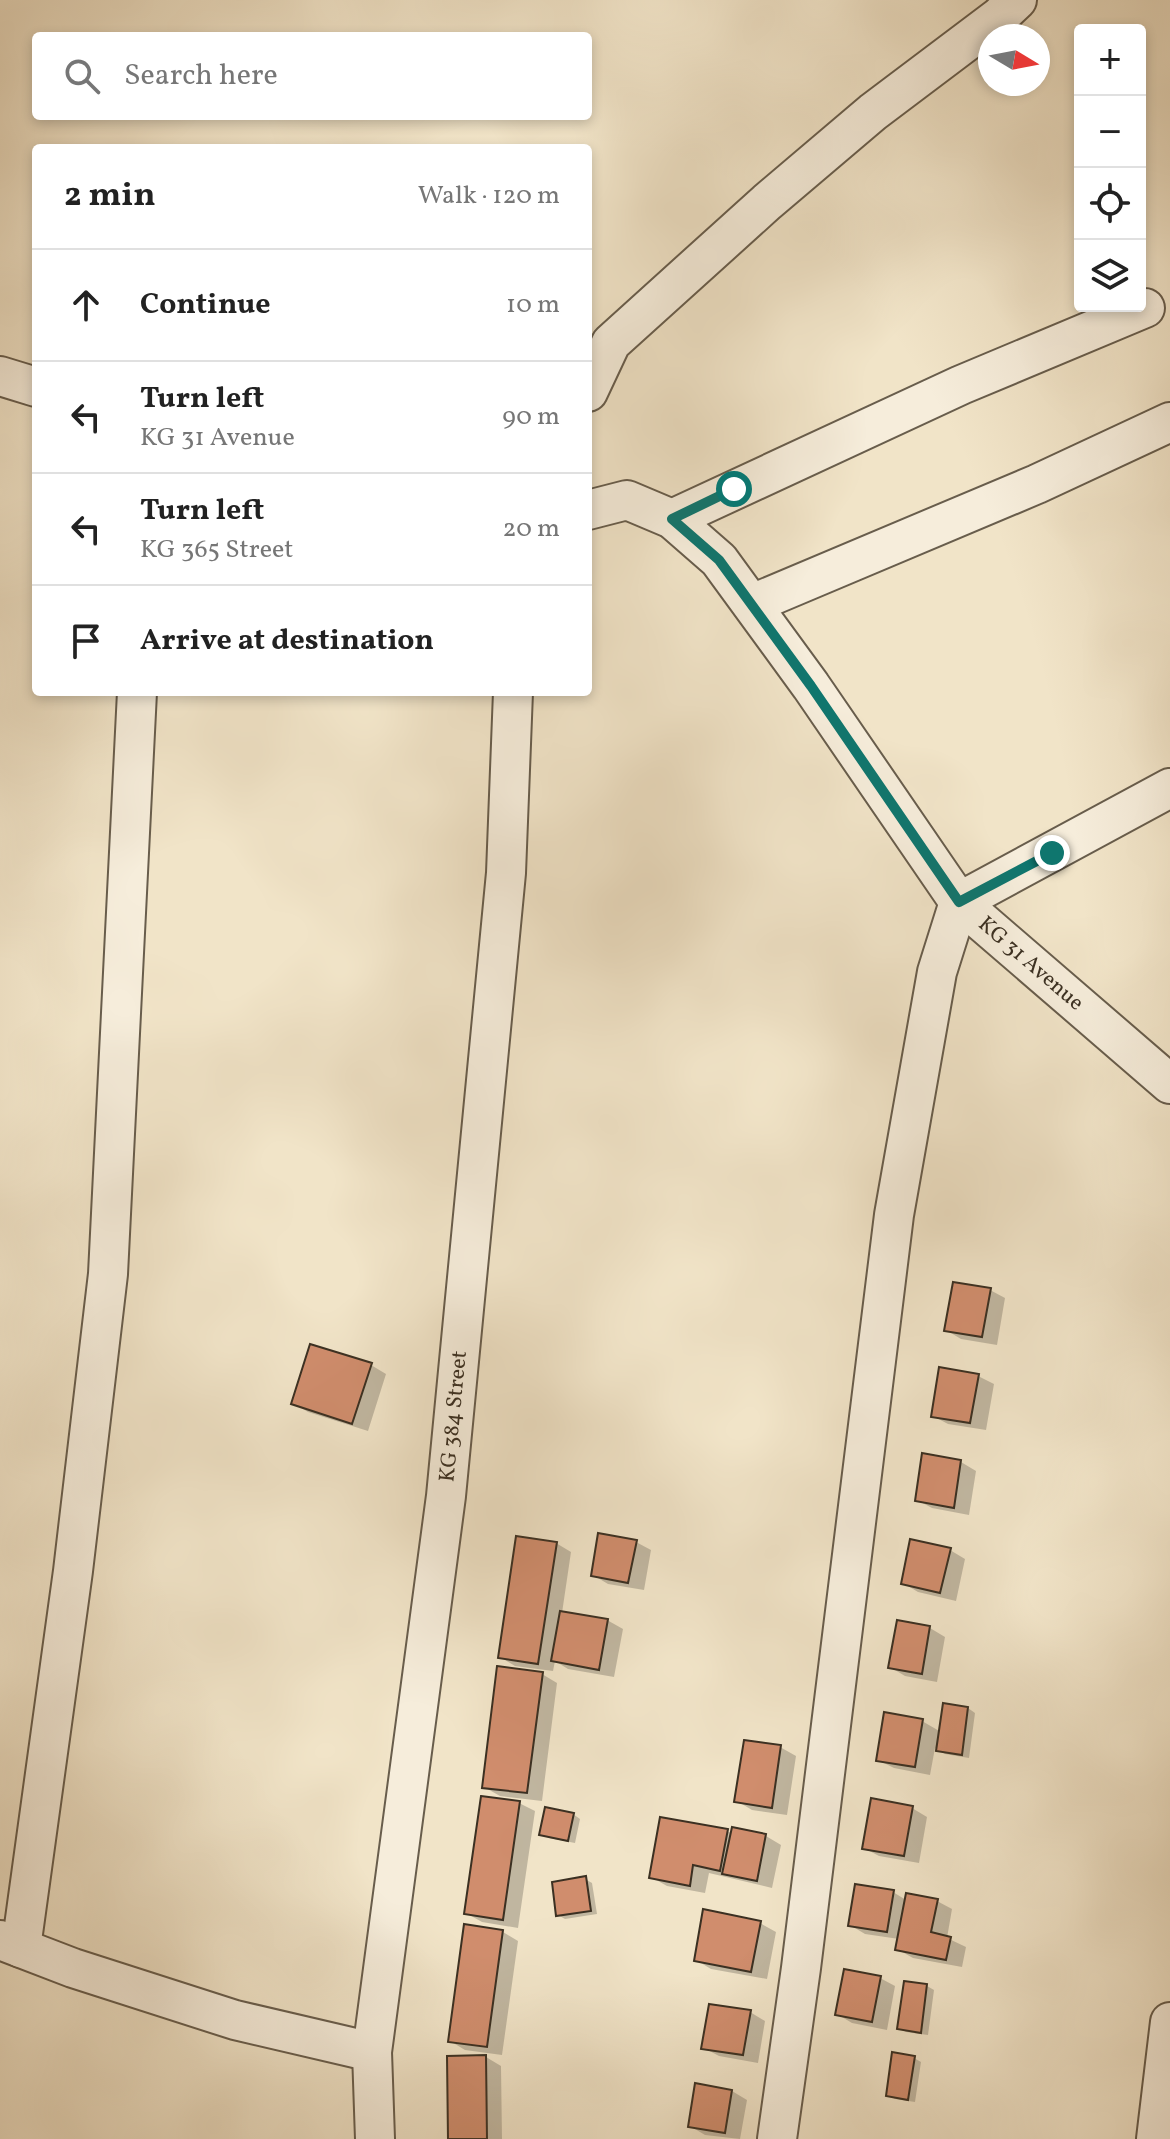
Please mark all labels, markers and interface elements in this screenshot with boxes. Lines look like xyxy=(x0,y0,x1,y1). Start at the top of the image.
north arrow xyxy=(978,24,1050,96)
map controls xyxy=(1074,24,1146,312)
button: + xyxy=(1074,24,1146,96)
search box xyxy=(32,32,592,120)
icon: search xyxy=(60,54,104,98)
text: Search here xyxy=(124,55,278,97)
button: − xyxy=(1074,96,1146,168)
button: locate xyxy=(1074,168,1146,240)
text: 2 min xyxy=(64,173,156,220)
text: Walk · 120 m xyxy=(418,178,560,214)
button: layers xyxy=(1074,240,1146,312)
icon: ahead xyxy=(64,283,108,327)
text: Continue xyxy=(140,284,271,326)
text: 10 m xyxy=(506,287,560,323)
text: Turn left xyxy=(140,378,264,420)
icon: left xyxy=(64,395,108,439)
text: 90 m xyxy=(502,399,560,435)
text: KG 31 Avenue xyxy=(140,420,295,456)
route start xyxy=(716,471,752,507)
text: Turn left xyxy=(140,490,264,532)
icon: left xyxy=(64,507,108,551)
text: 20 m xyxy=(502,511,560,547)
text: KG 365 Street xyxy=(140,532,293,568)
icon: arrive xyxy=(64,619,108,663)
text: Arrive at destination xyxy=(140,620,434,662)
route end xyxy=(1034,835,1070,871)
street label: KG 31 Avenue xyxy=(971,909,1090,1018)
street label: KG 384 Street xyxy=(432,1349,475,1483)

